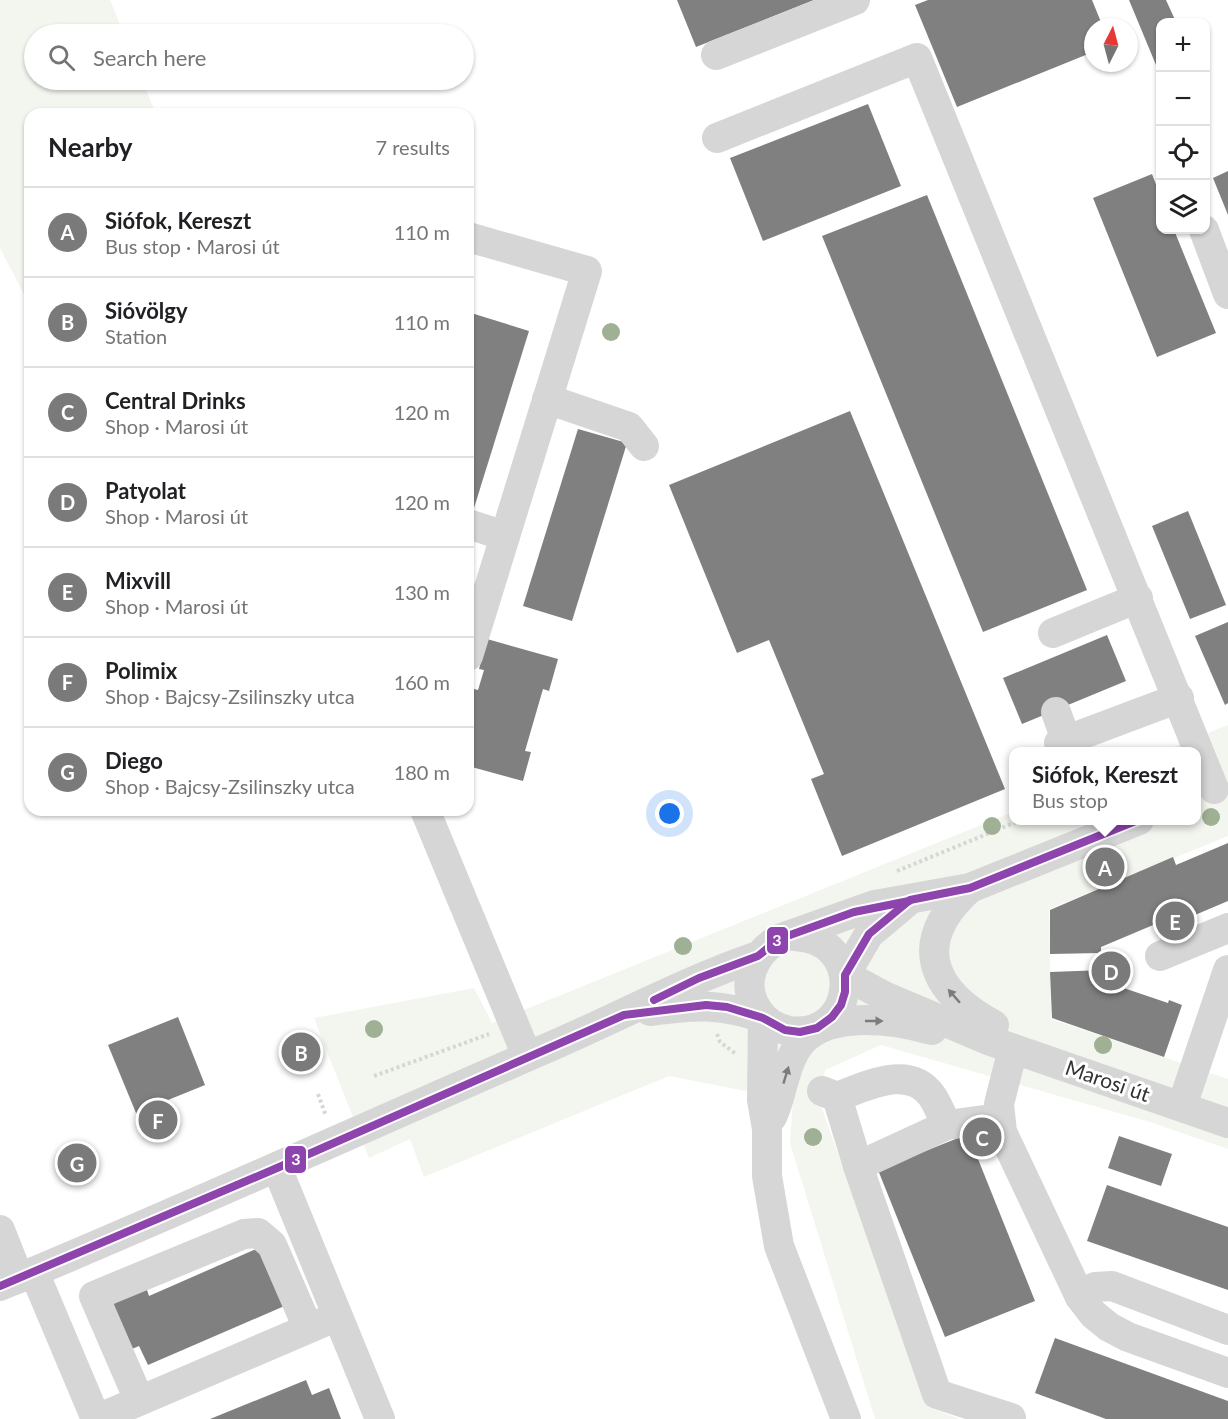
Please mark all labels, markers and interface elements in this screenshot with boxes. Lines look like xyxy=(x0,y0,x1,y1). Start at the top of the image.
north arrow xyxy=(1084,18,1138,72)
map controls xyxy=(1156,18,1210,234)
button: + xyxy=(1156,18,1210,72)
search box xyxy=(24,24,474,90)
icon: search xyxy=(45,41,78,74)
text: Search here xyxy=(93,44,206,71)
button: − xyxy=(1156,72,1210,126)
button: locate xyxy=(1156,126,1210,180)
text: Nearby xyxy=(48,131,133,163)
text: 7 results xyxy=(375,135,450,159)
button: layers xyxy=(1156,180,1210,234)
text: Siófok, Kereszt xyxy=(105,207,251,234)
text: A xyxy=(61,220,74,244)
text: 110 m xyxy=(394,220,450,244)
text: Bus stop · Marosi út xyxy=(105,234,280,258)
text: Sióvölgy xyxy=(105,297,188,324)
text: B xyxy=(61,310,74,334)
text: 110 m xyxy=(394,310,450,334)
text: Station xyxy=(105,324,167,348)
text: Central Drinks xyxy=(105,387,246,414)
text: C xyxy=(61,400,74,424)
text: 120 m xyxy=(394,400,450,424)
text: Shop · Marosi út xyxy=(105,414,248,438)
text: Patyolat xyxy=(105,477,186,504)
text: D xyxy=(60,490,75,514)
text: 120 m xyxy=(394,490,450,514)
text: Shop · Marosi út xyxy=(105,504,248,528)
text: Mixvill xyxy=(105,567,171,594)
text: E xyxy=(62,580,73,604)
text: 130 m xyxy=(394,580,450,604)
text: Shop · Marosi út xyxy=(105,594,248,618)
text: Polimix xyxy=(105,657,177,684)
text: F xyxy=(62,670,73,694)
text: 160 m xyxy=(394,670,450,694)
text: Shop · Bajcsy-Zsilinszky utca xyxy=(105,684,355,708)
text: Diego xyxy=(105,747,163,774)
popup xyxy=(1009,747,1201,825)
text: G xyxy=(60,760,75,784)
text: 180 m xyxy=(394,760,450,784)
text: Siófok, Kereszt xyxy=(1032,761,1178,788)
text: Shop · Bajcsy-Zsilinszky utca xyxy=(105,774,355,798)
text: Bus stop xyxy=(1032,788,1108,812)
your location xyxy=(655,799,684,828)
pin: A xyxy=(1086,844,1124,890)
pin: E xyxy=(1156,898,1194,944)
line badge: 3 xyxy=(766,926,789,955)
text: 3 xyxy=(772,930,782,949)
pin: D xyxy=(1092,948,1130,994)
one-way arrow xyxy=(947,989,960,1004)
one-way arrow xyxy=(865,1016,884,1026)
pin: B xyxy=(282,1030,320,1074)
street label: Marosi út xyxy=(1063,1054,1154,1106)
one-way arrow xyxy=(782,1066,791,1084)
pin: F xyxy=(138,1098,178,1142)
pin: C xyxy=(962,1114,1002,1160)
pin: G xyxy=(58,1140,97,1186)
line badge: 3 xyxy=(284,1145,307,1174)
text: 3 xyxy=(291,1149,301,1168)

